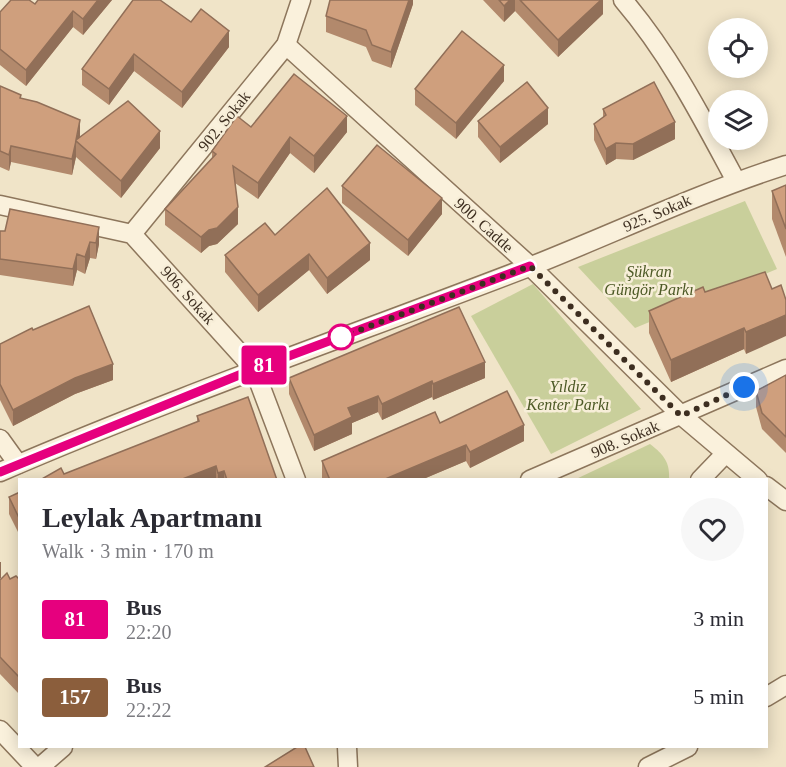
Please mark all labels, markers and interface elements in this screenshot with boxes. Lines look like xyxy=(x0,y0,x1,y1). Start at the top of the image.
map controls xyxy=(708,18,768,150)
button: locate xyxy=(708,18,768,78)
street label: 902. Sokak xyxy=(195,88,253,154)
button: layers xyxy=(708,90,768,150)
street label: 925. Sokak xyxy=(621,191,693,235)
street label: 900. Cadde xyxy=(451,194,517,256)
street label: 906. Sokak xyxy=(158,263,218,327)
park label: Şükran Güngör Parkı xyxy=(604,263,694,299)
unlabelled marker xyxy=(328,324,354,350)
line badge: 81 xyxy=(237,346,291,385)
text: 81 xyxy=(254,353,275,377)
your location xyxy=(729,372,759,402)
park label: Yıldız Kenter Parkı xyxy=(525,378,610,413)
street label: 908. Sokak xyxy=(589,417,661,461)
button: heart xyxy=(681,498,744,561)
text: Leylak Apartmanı xyxy=(42,502,262,533)
text: Walk · 3 min · 170 m xyxy=(42,540,214,562)
text: Bus xyxy=(126,595,161,620)
text: 3 min xyxy=(693,606,744,631)
text: 81 xyxy=(65,607,86,631)
text: 22:20 xyxy=(126,621,172,643)
text: Bus xyxy=(126,673,161,698)
text: 5 min xyxy=(693,684,744,709)
text: 157 xyxy=(59,685,91,709)
text: 22:22 xyxy=(126,699,172,721)

